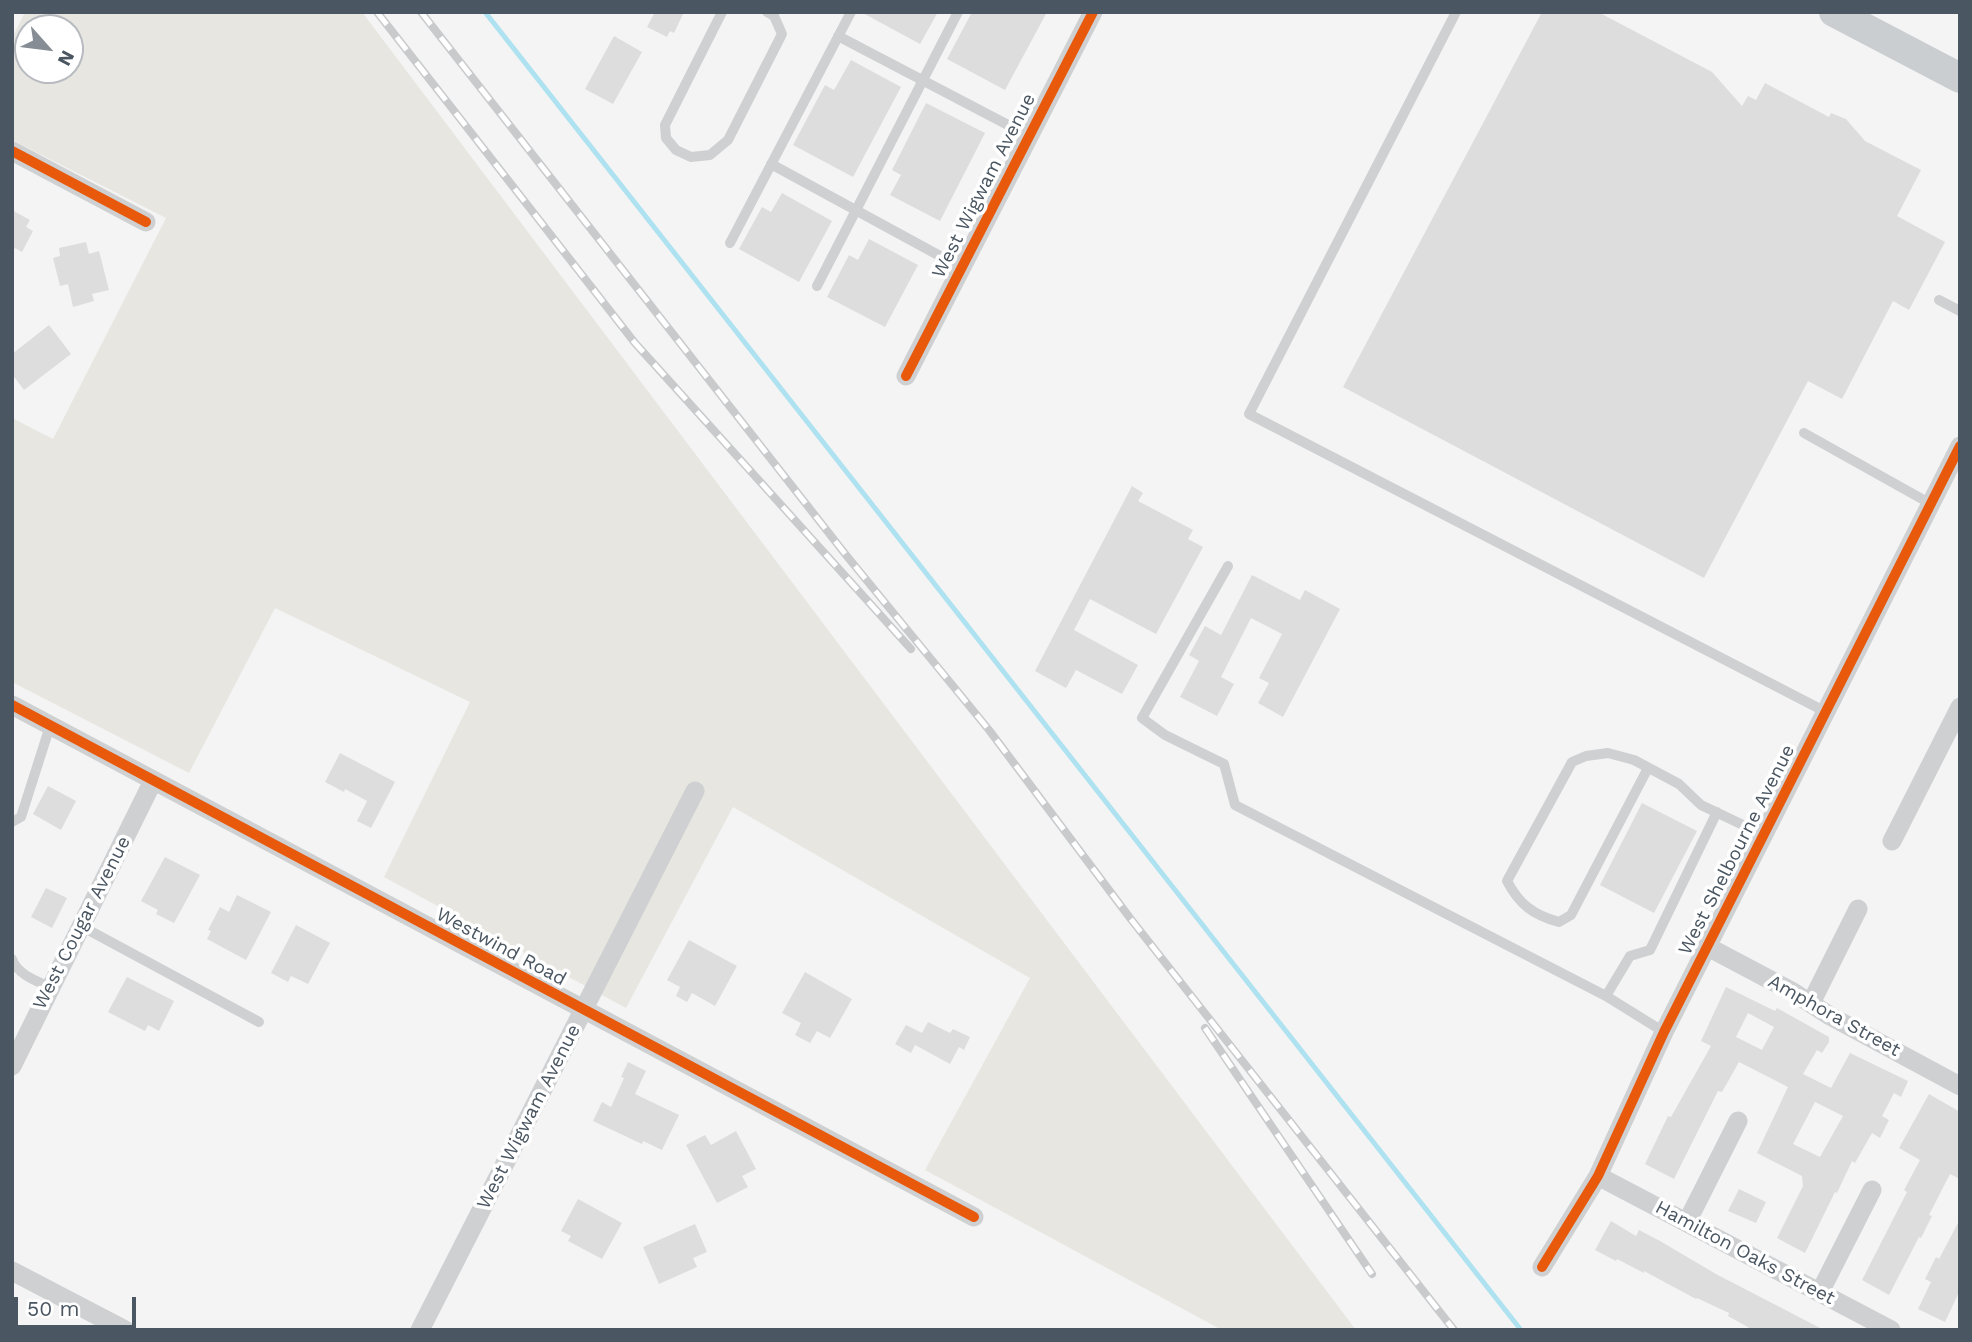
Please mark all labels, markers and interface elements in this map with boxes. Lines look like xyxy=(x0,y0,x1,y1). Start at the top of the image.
north arrow xyxy=(14,14,84,84)
text: N xyxy=(53,47,80,70)
street label: West Wigwam Avenue xyxy=(927,90,1041,282)
street label: West Shelbourne Avenue xyxy=(1674,741,1800,959)
street label: West Cougar Avenue xyxy=(28,833,136,1013)
street label: Westwind Road xyxy=(432,903,570,991)
street label: Amphora Street xyxy=(1764,970,1904,1062)
street label: West Wigwam Avenue xyxy=(472,1021,586,1213)
street label: Hamilton Oaks Street xyxy=(1651,1196,1839,1310)
scale bar xyxy=(18,1282,140,1326)
text: 50 m xyxy=(27,1296,79,1321)

